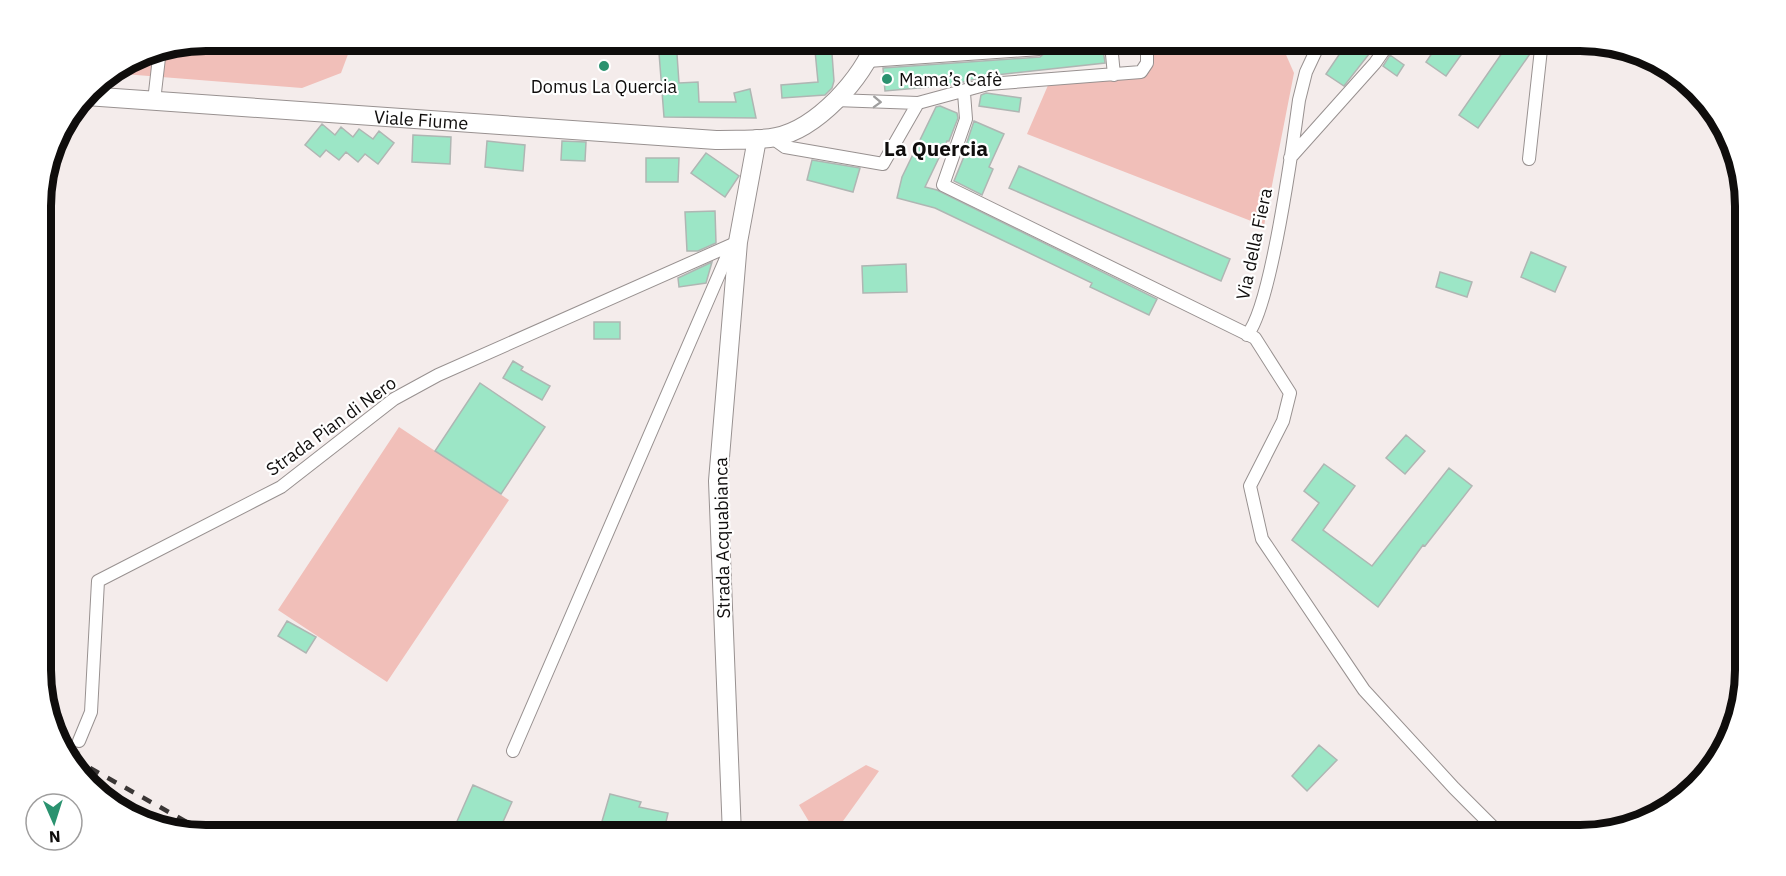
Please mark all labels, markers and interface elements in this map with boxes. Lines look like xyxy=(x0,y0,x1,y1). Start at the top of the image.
marker: Domus La Quercia xyxy=(597,59,611,73)
place label: Mama’s Cafè xyxy=(899,68,1002,91)
marker: Mama’s Cafè xyxy=(880,72,894,86)
place label: Domus La Quercia xyxy=(531,75,678,98)
one-way arrow xyxy=(872,95,881,108)
street label: Viale Fiume xyxy=(373,105,469,134)
district label: La Quercia xyxy=(884,134,988,162)
street label: Via della Fiera xyxy=(1231,186,1277,302)
street label: Strada Pian di Nero xyxy=(261,371,401,481)
street label: Strada Acquabianca xyxy=(709,457,735,619)
north arrow xyxy=(24,792,84,852)
text: N xyxy=(48,827,61,847)

